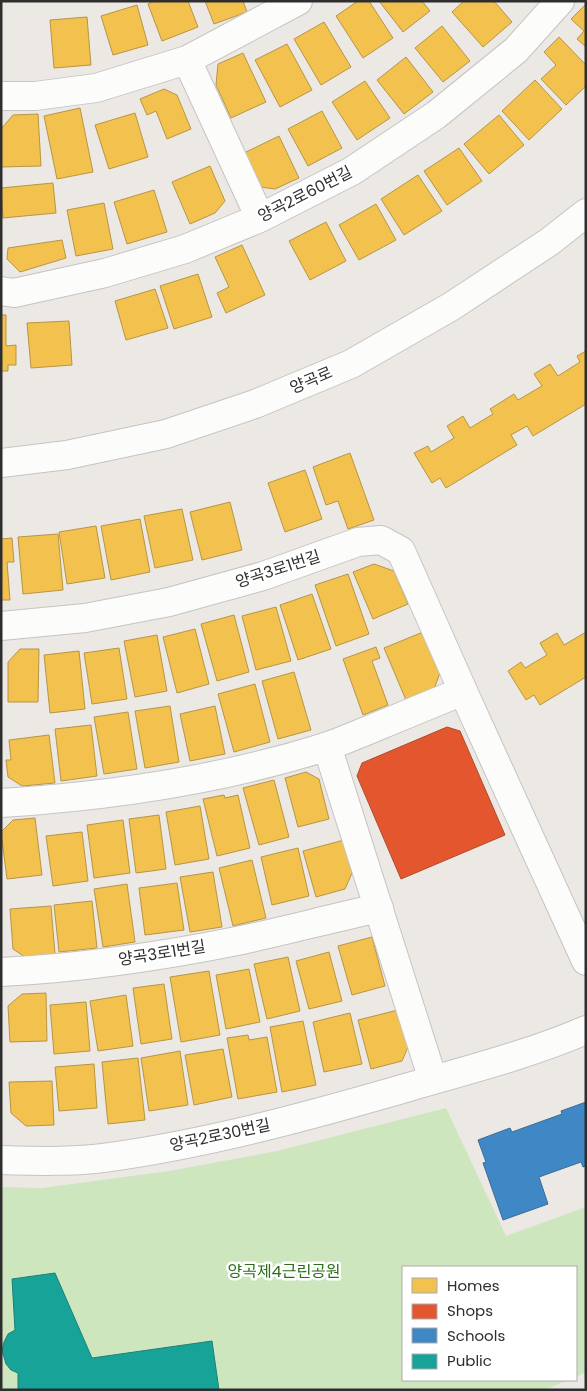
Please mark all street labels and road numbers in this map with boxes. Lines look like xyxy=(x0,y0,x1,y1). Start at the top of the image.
street label: 양곡2로60번길 xyxy=(254,160,356,228)
street label: 양곡로 xyxy=(286,361,336,399)
street label: 양곡3로1번길 xyxy=(233,544,323,594)
street label: 양곡3로1번길 xyxy=(117,935,207,971)
street label: 양곡2로30번길 xyxy=(168,1113,272,1157)

